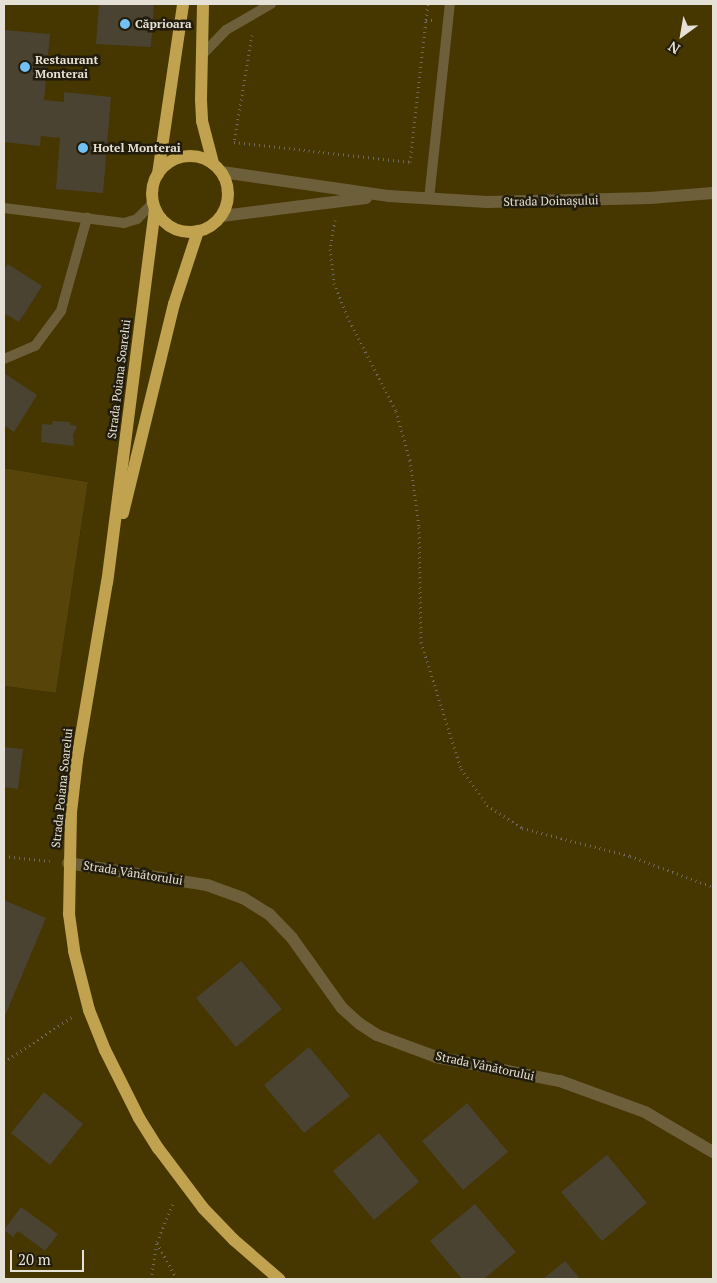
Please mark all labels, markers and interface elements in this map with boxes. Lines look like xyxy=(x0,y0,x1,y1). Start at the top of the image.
north arrow xyxy=(657,10,707,60)
place label: Căprioara xyxy=(135,17,192,31)
marker: Căprioara xyxy=(119,18,131,30)
text: N xyxy=(664,37,683,59)
place label: Restaurant Monterai xyxy=(35,53,98,81)
marker: Restaurant Monterai xyxy=(19,61,31,73)
place label: Hotel Monterai xyxy=(93,141,181,155)
marker: Hotel Monterai xyxy=(77,142,89,154)
street label: Strada Doinașului xyxy=(503,193,599,209)
street label: Strada Poiana Soarelui xyxy=(105,318,133,440)
street label: Strada Poiana Soarelui xyxy=(49,727,75,849)
street label: Strada Vânătorului xyxy=(82,858,184,888)
street label: Strada Vânătorului xyxy=(434,1048,536,1084)
scale bar xyxy=(12,1240,86,1272)
text: 20 m xyxy=(18,1249,51,1269)

